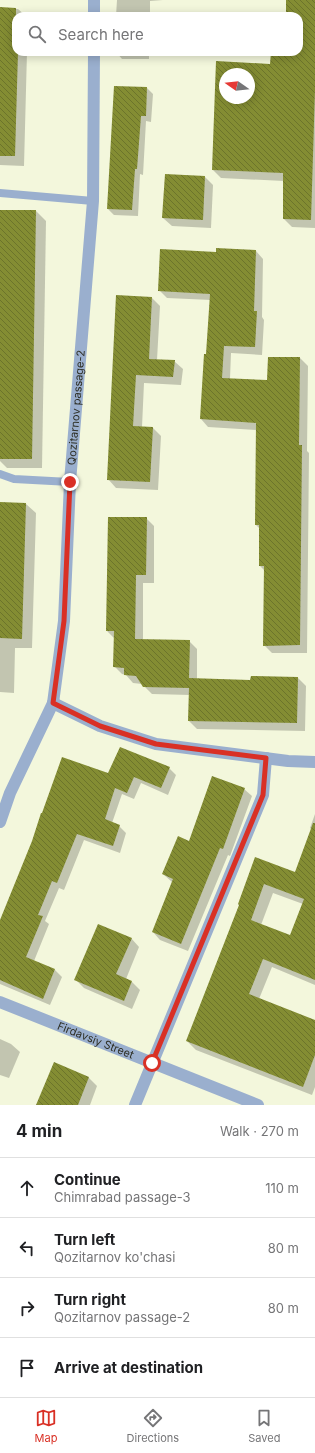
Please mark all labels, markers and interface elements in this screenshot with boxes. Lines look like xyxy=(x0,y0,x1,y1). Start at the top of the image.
search box xyxy=(12,12,303,56)
icon: search xyxy=(26,23,48,45)
text: Search here xyxy=(58,25,144,44)
north arrow xyxy=(219,68,255,104)
street label: Qozitarnov passage-2 xyxy=(64,349,88,466)
route end xyxy=(61,473,79,491)
street label: Firdavsiy Street xyxy=(55,1019,136,1062)
route start xyxy=(143,1054,161,1072)
text: 4 min xyxy=(16,1121,62,1141)
text: Walk · 270 m xyxy=(220,1123,299,1139)
text: Continue xyxy=(54,1170,121,1189)
icon: ahead xyxy=(16,1177,38,1199)
text: 110 m xyxy=(265,1180,299,1196)
text: Chimrаbаd passage-3 xyxy=(54,1189,191,1205)
text: Turn left xyxy=(54,1230,115,1249)
icon: left xyxy=(16,1237,38,1259)
text: 80 m xyxy=(268,1240,299,1256)
text: Qozitarnov ko'chasi xyxy=(54,1249,175,1265)
text: Turn right xyxy=(54,1290,126,1309)
icon: right xyxy=(16,1297,38,1319)
text: 80 m xyxy=(268,1300,299,1316)
text: Qozitarnov passage-2 xyxy=(54,1309,190,1325)
icon: arrive xyxy=(16,1357,38,1379)
text: Arrive at destination xyxy=(54,1358,203,1377)
tab: Map xyxy=(35,1407,57,1445)
tab: Directions xyxy=(127,1407,179,1445)
tab: Saved xyxy=(248,1407,280,1445)

